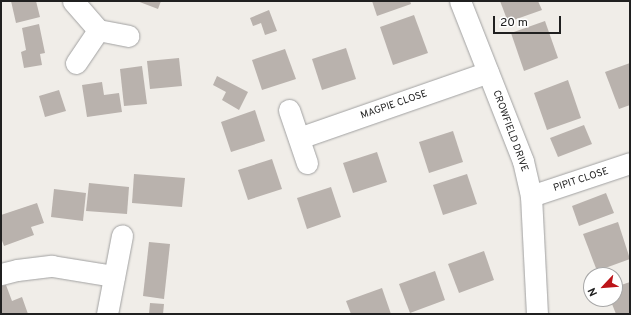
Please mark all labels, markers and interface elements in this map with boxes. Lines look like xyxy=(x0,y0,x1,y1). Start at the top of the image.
scale bar xyxy=(495,8,563,34)
text: 20 m xyxy=(500,15,528,31)
street label: MAGPIE CLOSE xyxy=(359,88,429,122)
street label: CROWFIELD DRIVE xyxy=(490,89,530,173)
street label: PIPIT CLOSE xyxy=(552,165,610,195)
north arrow xyxy=(583,267,623,307)
text: N xyxy=(585,285,601,298)

